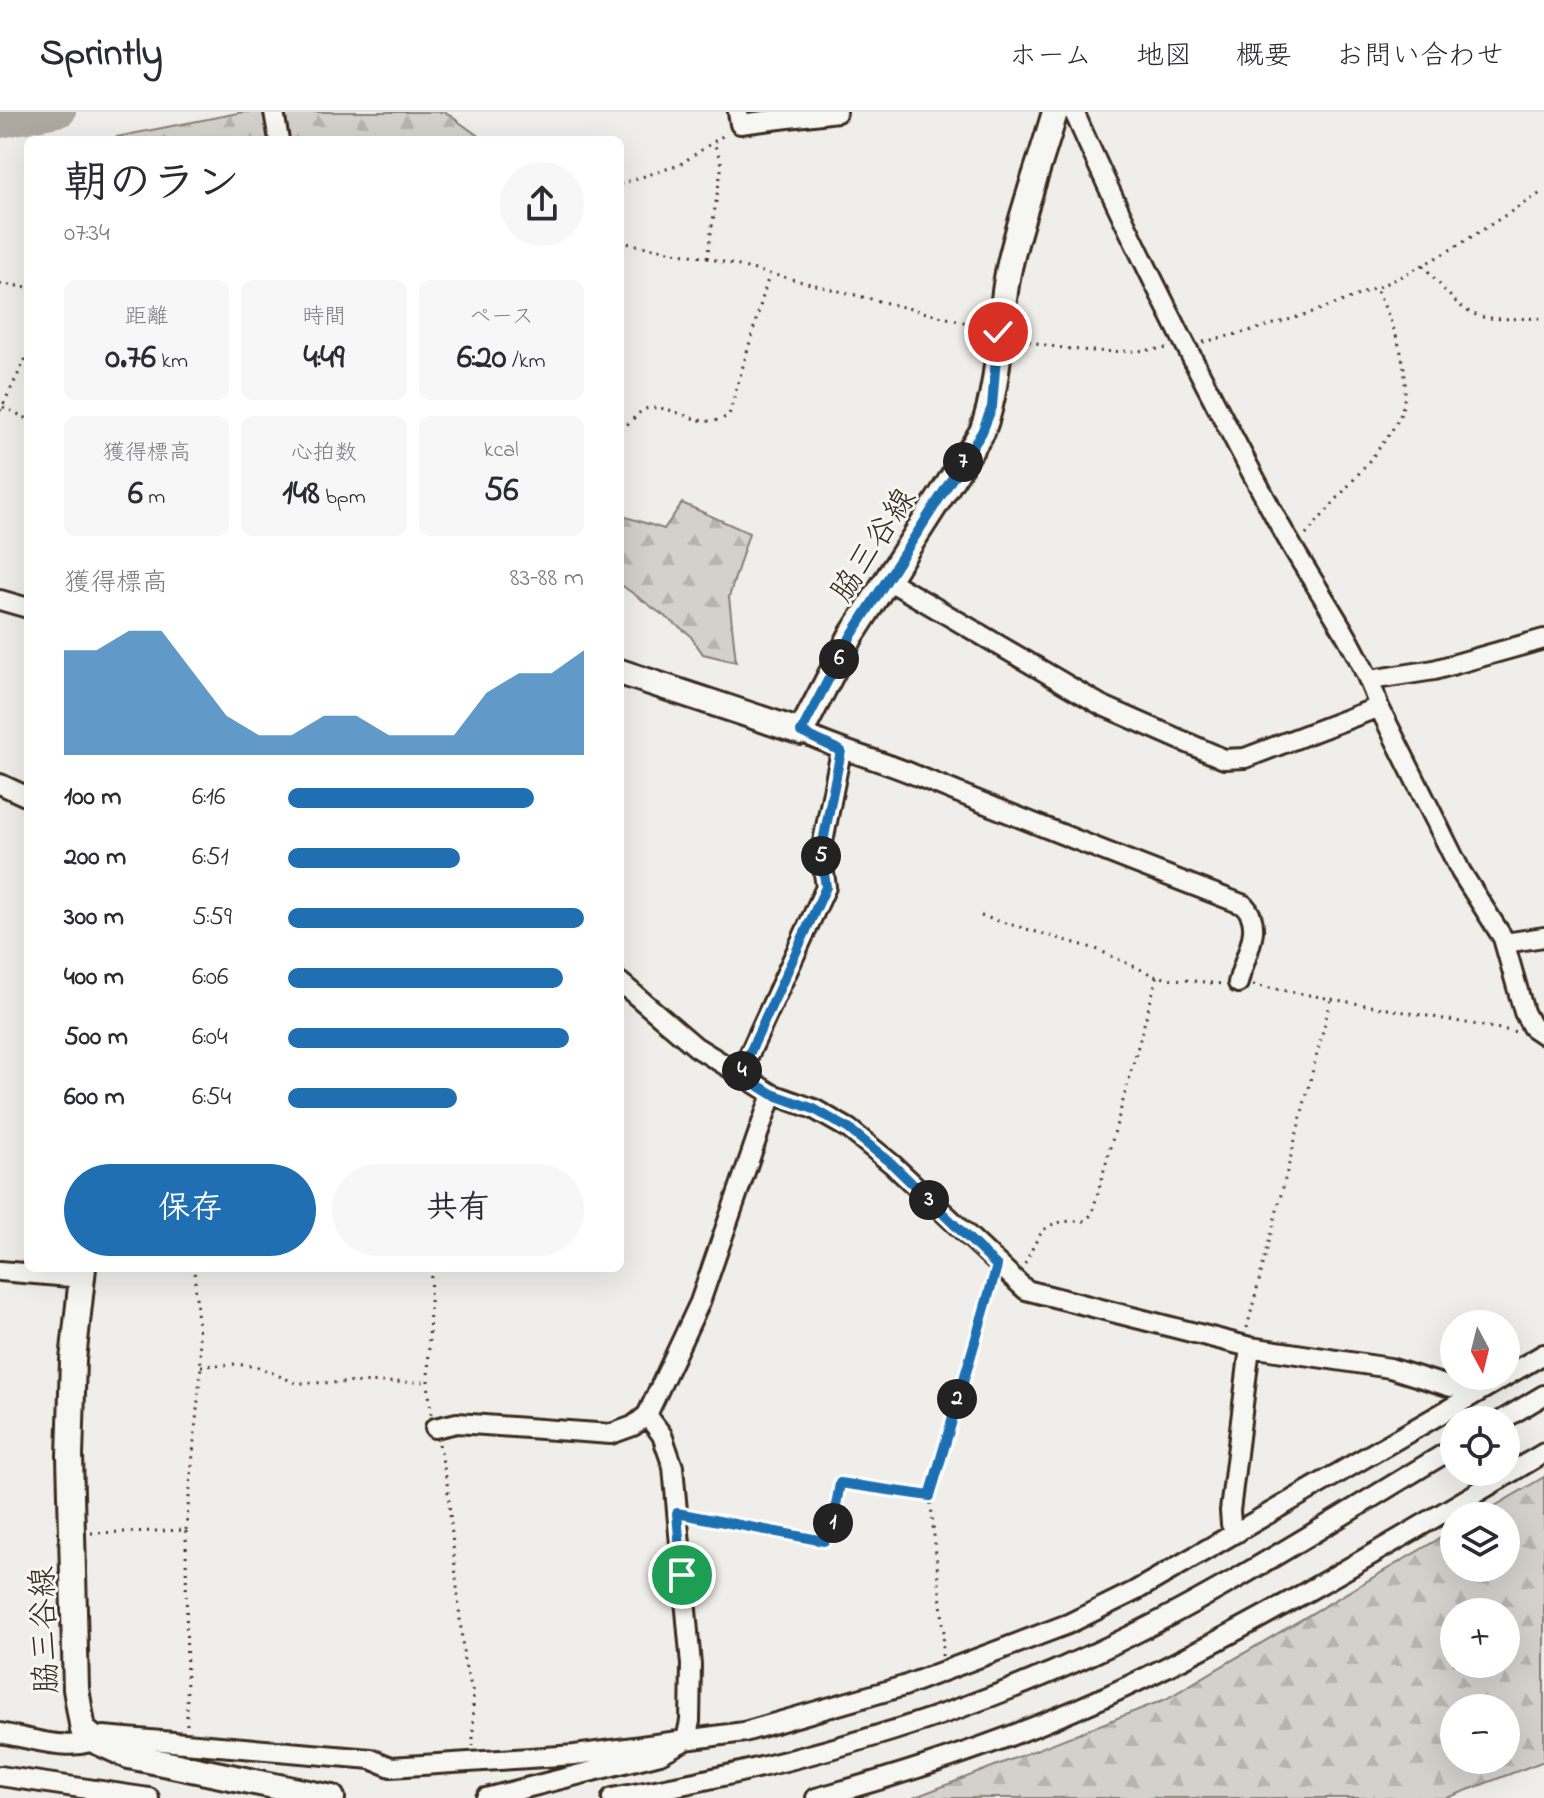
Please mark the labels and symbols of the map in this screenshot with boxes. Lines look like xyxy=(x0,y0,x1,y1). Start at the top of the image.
pin xyxy=(964,298,1032,366)
pin: 7 xyxy=(943,442,983,482)
street label: 脇三谷線 xyxy=(820,479,930,612)
pin: 6 xyxy=(819,639,859,679)
pin: 5 xyxy=(801,836,841,876)
pin: 4 xyxy=(722,1051,762,1091)
pin: 3 xyxy=(909,1180,949,1220)
north arrow xyxy=(1440,1310,1520,1390)
pin: 2 xyxy=(937,1379,977,1419)
pin: 1 xyxy=(813,1503,853,1543)
pin xyxy=(648,1541,716,1609)
street label: 脇三谷線 xyxy=(21,1565,72,1695)

